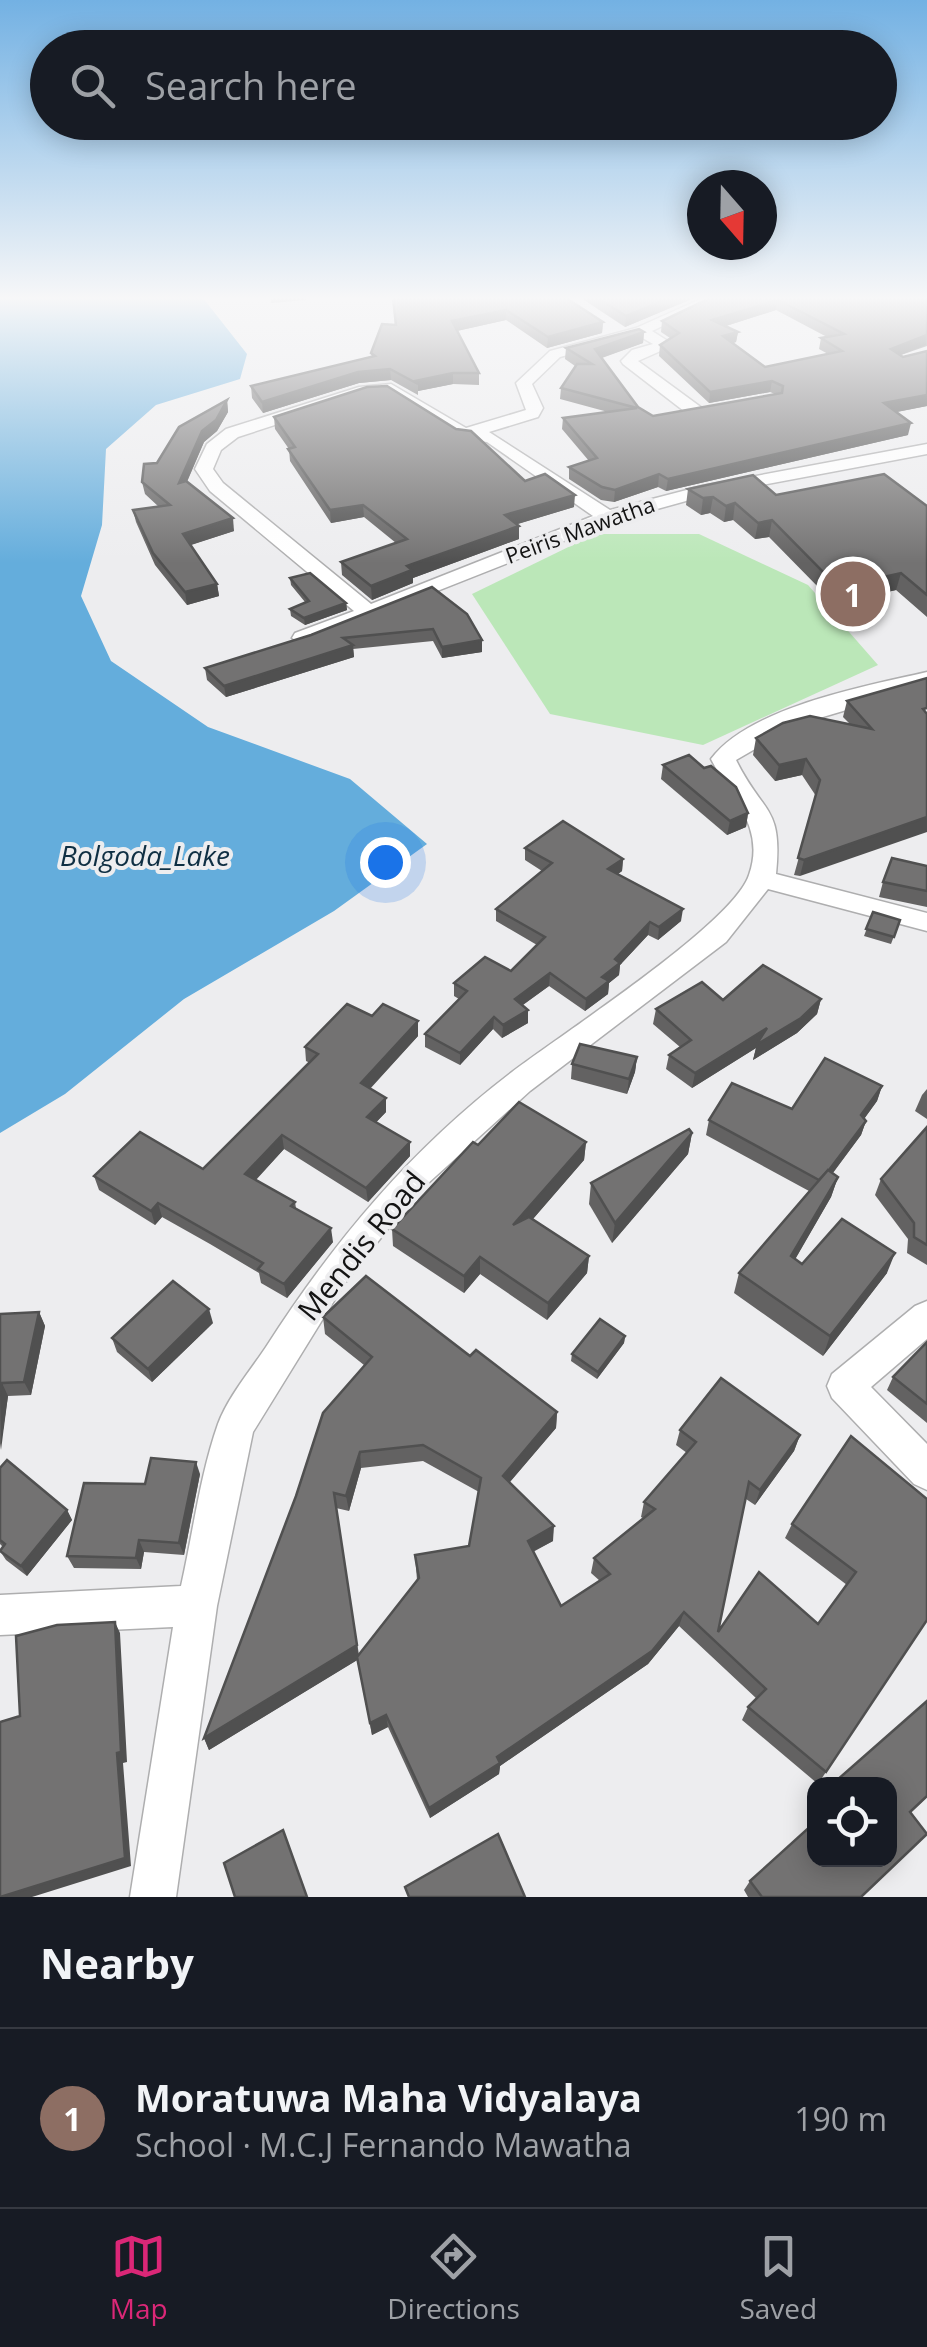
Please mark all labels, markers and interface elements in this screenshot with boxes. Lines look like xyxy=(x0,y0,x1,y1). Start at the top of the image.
search box xyxy=(30,30,897,140)
icon: search xyxy=(65,58,120,113)
text: Search here xyxy=(145,59,357,111)
north arrow xyxy=(687,170,777,260)
street label: Peiris Mawatha xyxy=(501,488,658,570)
pin: 1 xyxy=(820,556,886,632)
water label: Bolgoda_Lake xyxy=(60,836,230,874)
your location xyxy=(360,837,411,888)
street label: Mendis Road xyxy=(288,1161,434,1329)
map controls xyxy=(807,1777,897,1867)
button: locate xyxy=(807,1777,897,1867)
text: Nearby xyxy=(40,1934,194,1991)
text: Moratuwa Maha Vidyalaya xyxy=(135,2071,642,2123)
text: 1 xyxy=(63,2097,82,2140)
text: 190 m xyxy=(794,2097,887,2140)
text: School · M.C.J Fernando Mawatha xyxy=(135,2123,631,2166)
tab: Map xyxy=(110,2229,168,2327)
tab: Directions xyxy=(387,2229,520,2327)
tab: Saved xyxy=(739,2229,817,2327)

